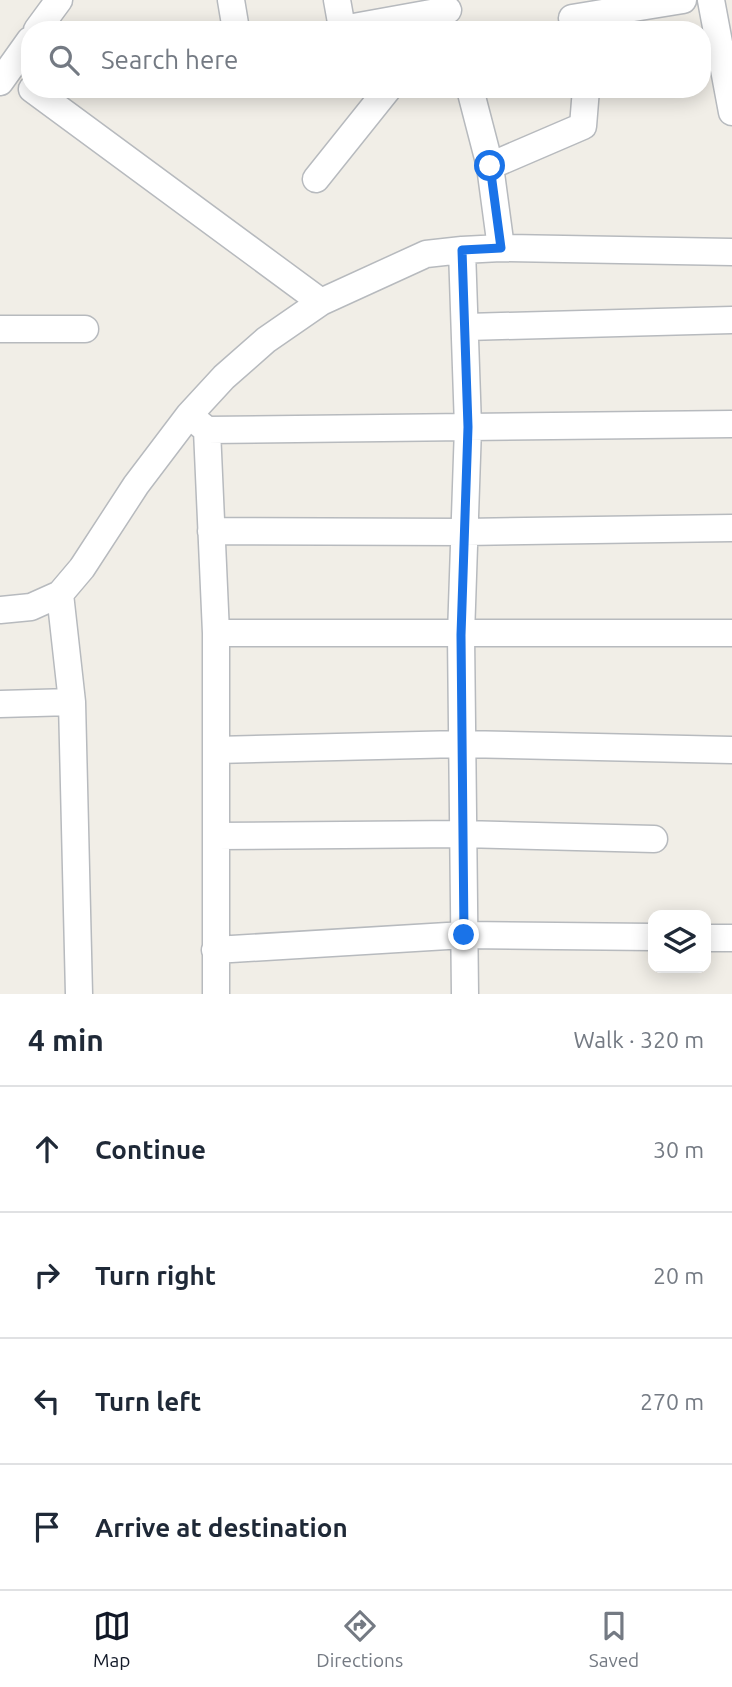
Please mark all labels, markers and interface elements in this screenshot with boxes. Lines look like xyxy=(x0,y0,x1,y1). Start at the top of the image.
search box xyxy=(21,21,711,98)
icon: search xyxy=(45,41,83,79)
text: Search here xyxy=(101,45,238,74)
route start xyxy=(474,150,505,181)
map controls xyxy=(648,910,711,973)
button: layers xyxy=(648,910,711,973)
route end xyxy=(448,919,479,950)
text: 4 min xyxy=(28,1023,104,1057)
text: Walk · 320 m xyxy=(573,1027,704,1052)
icon: ahead xyxy=(28,1130,66,1168)
text: Continue xyxy=(95,1135,206,1164)
text: 30 m xyxy=(653,1137,704,1162)
icon: right xyxy=(28,1256,66,1294)
text: Turn right xyxy=(95,1261,216,1290)
text: 20 m xyxy=(653,1263,704,1288)
icon: left xyxy=(28,1382,66,1420)
text: Turn left xyxy=(95,1387,201,1416)
text: 270 m xyxy=(640,1389,704,1414)
icon: arrive xyxy=(28,1508,66,1546)
text: Arrive at destination xyxy=(95,1513,348,1542)
tab: Map xyxy=(93,1607,131,1671)
tab: Directions xyxy=(316,1607,403,1671)
tab: Saved xyxy=(589,1607,639,1671)

